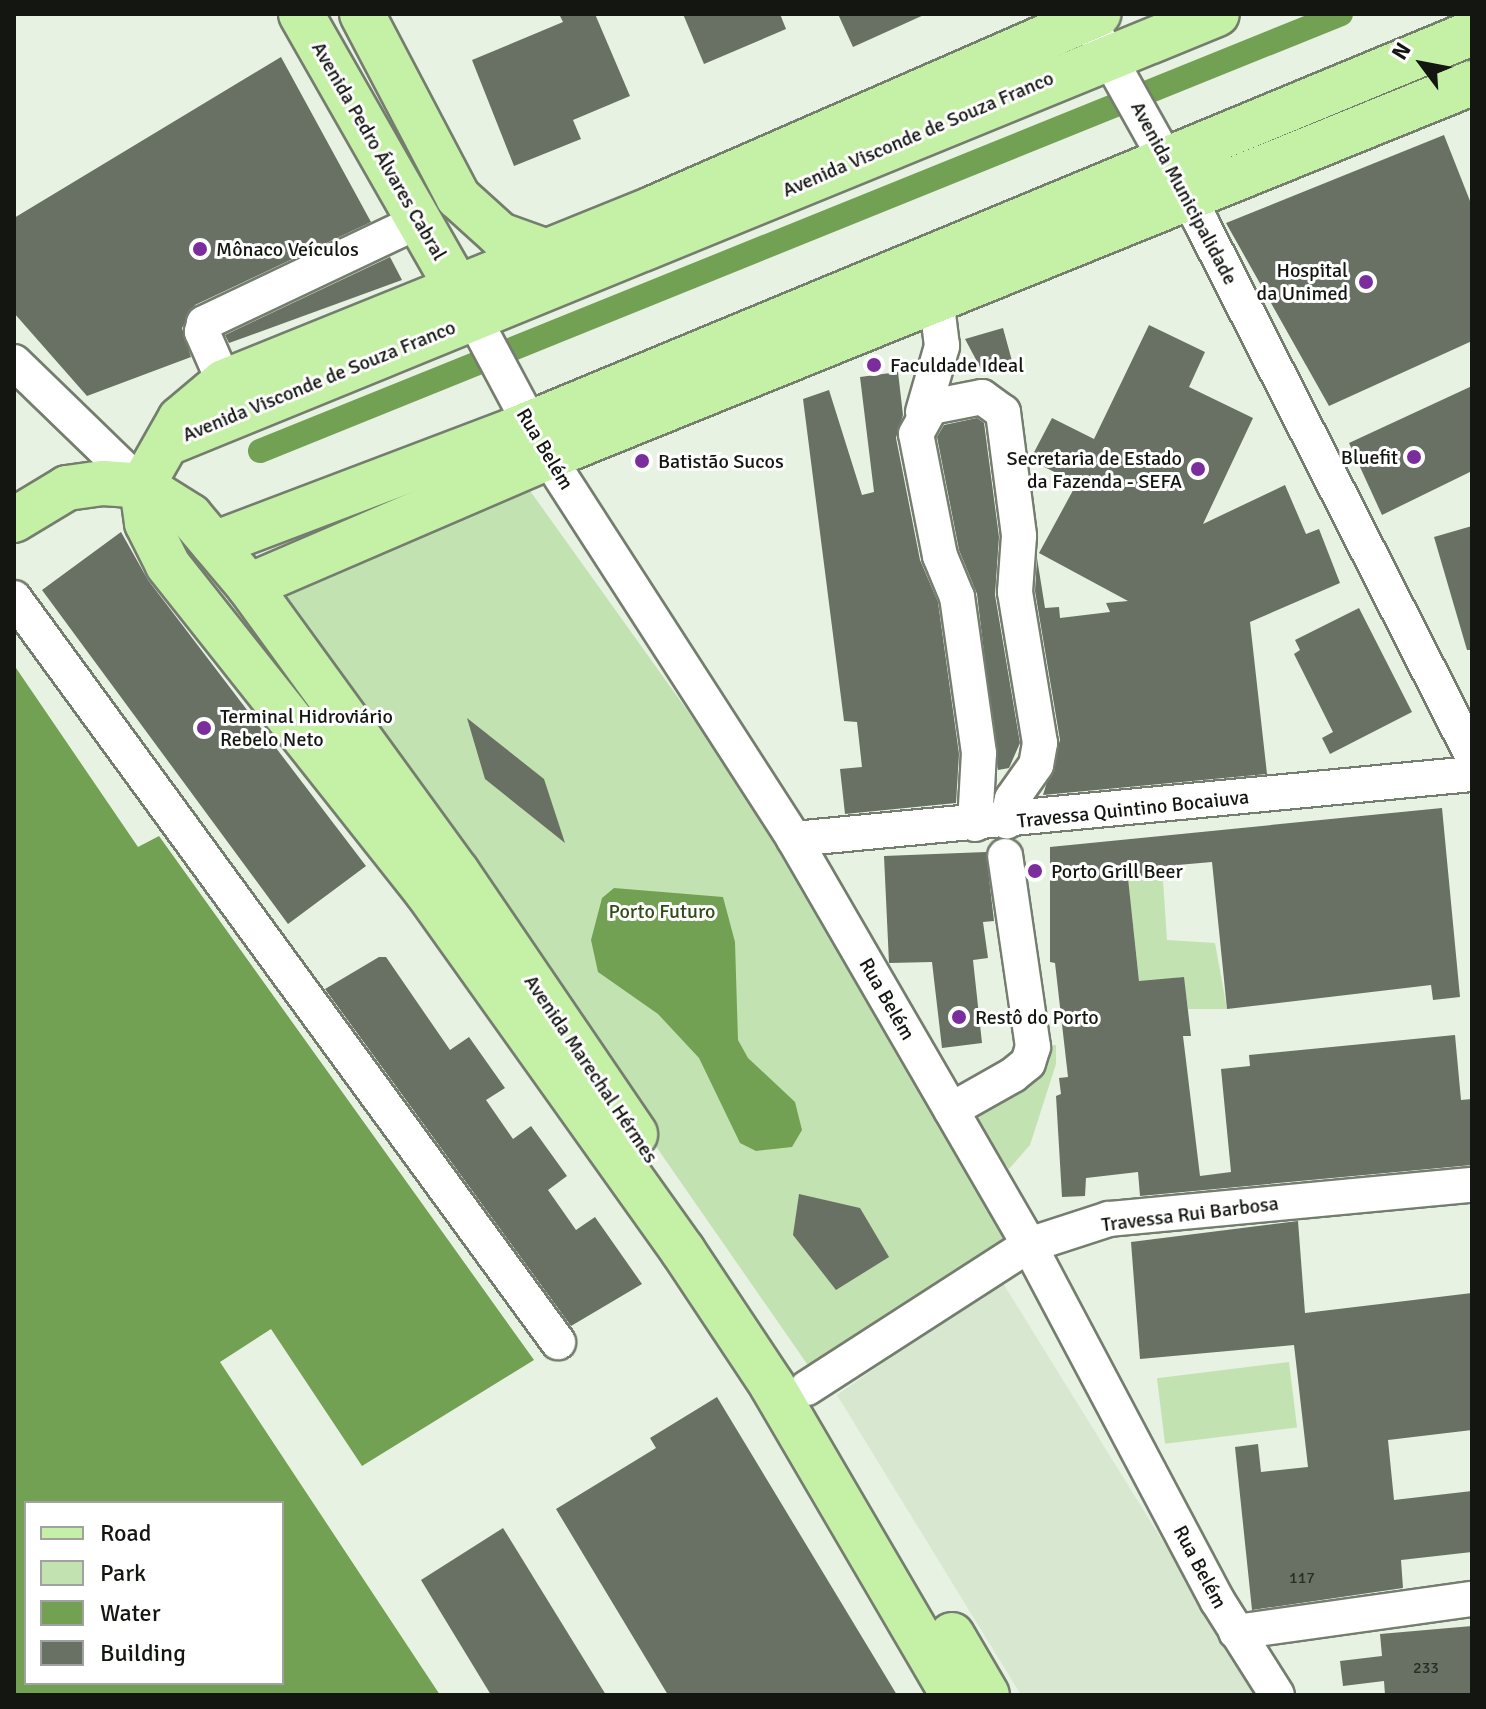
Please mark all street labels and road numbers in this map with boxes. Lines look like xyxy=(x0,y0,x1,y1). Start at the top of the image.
street label: Avenida Pedro Álvares Cabral xyxy=(307,37,451,265)
street label: Avenida Visconde de Souza Franco xyxy=(779,66,1057,202)
street label: Avenida Municipalidade xyxy=(1126,97,1242,289)
street label: Avenida Visconde de Souza Franco xyxy=(179,315,459,447)
street label: Rua Belém xyxy=(511,404,579,494)
street label: Travessa Quintino Bocaiuva xyxy=(1016,785,1250,833)
street label: Rua Belém xyxy=(854,954,920,1044)
street label: Avenida Marechal Hérmes xyxy=(519,970,663,1168)
street label: Travessa Rui Barbosa xyxy=(1100,1191,1280,1237)
street label: Rua Belém xyxy=(1168,1521,1232,1613)

